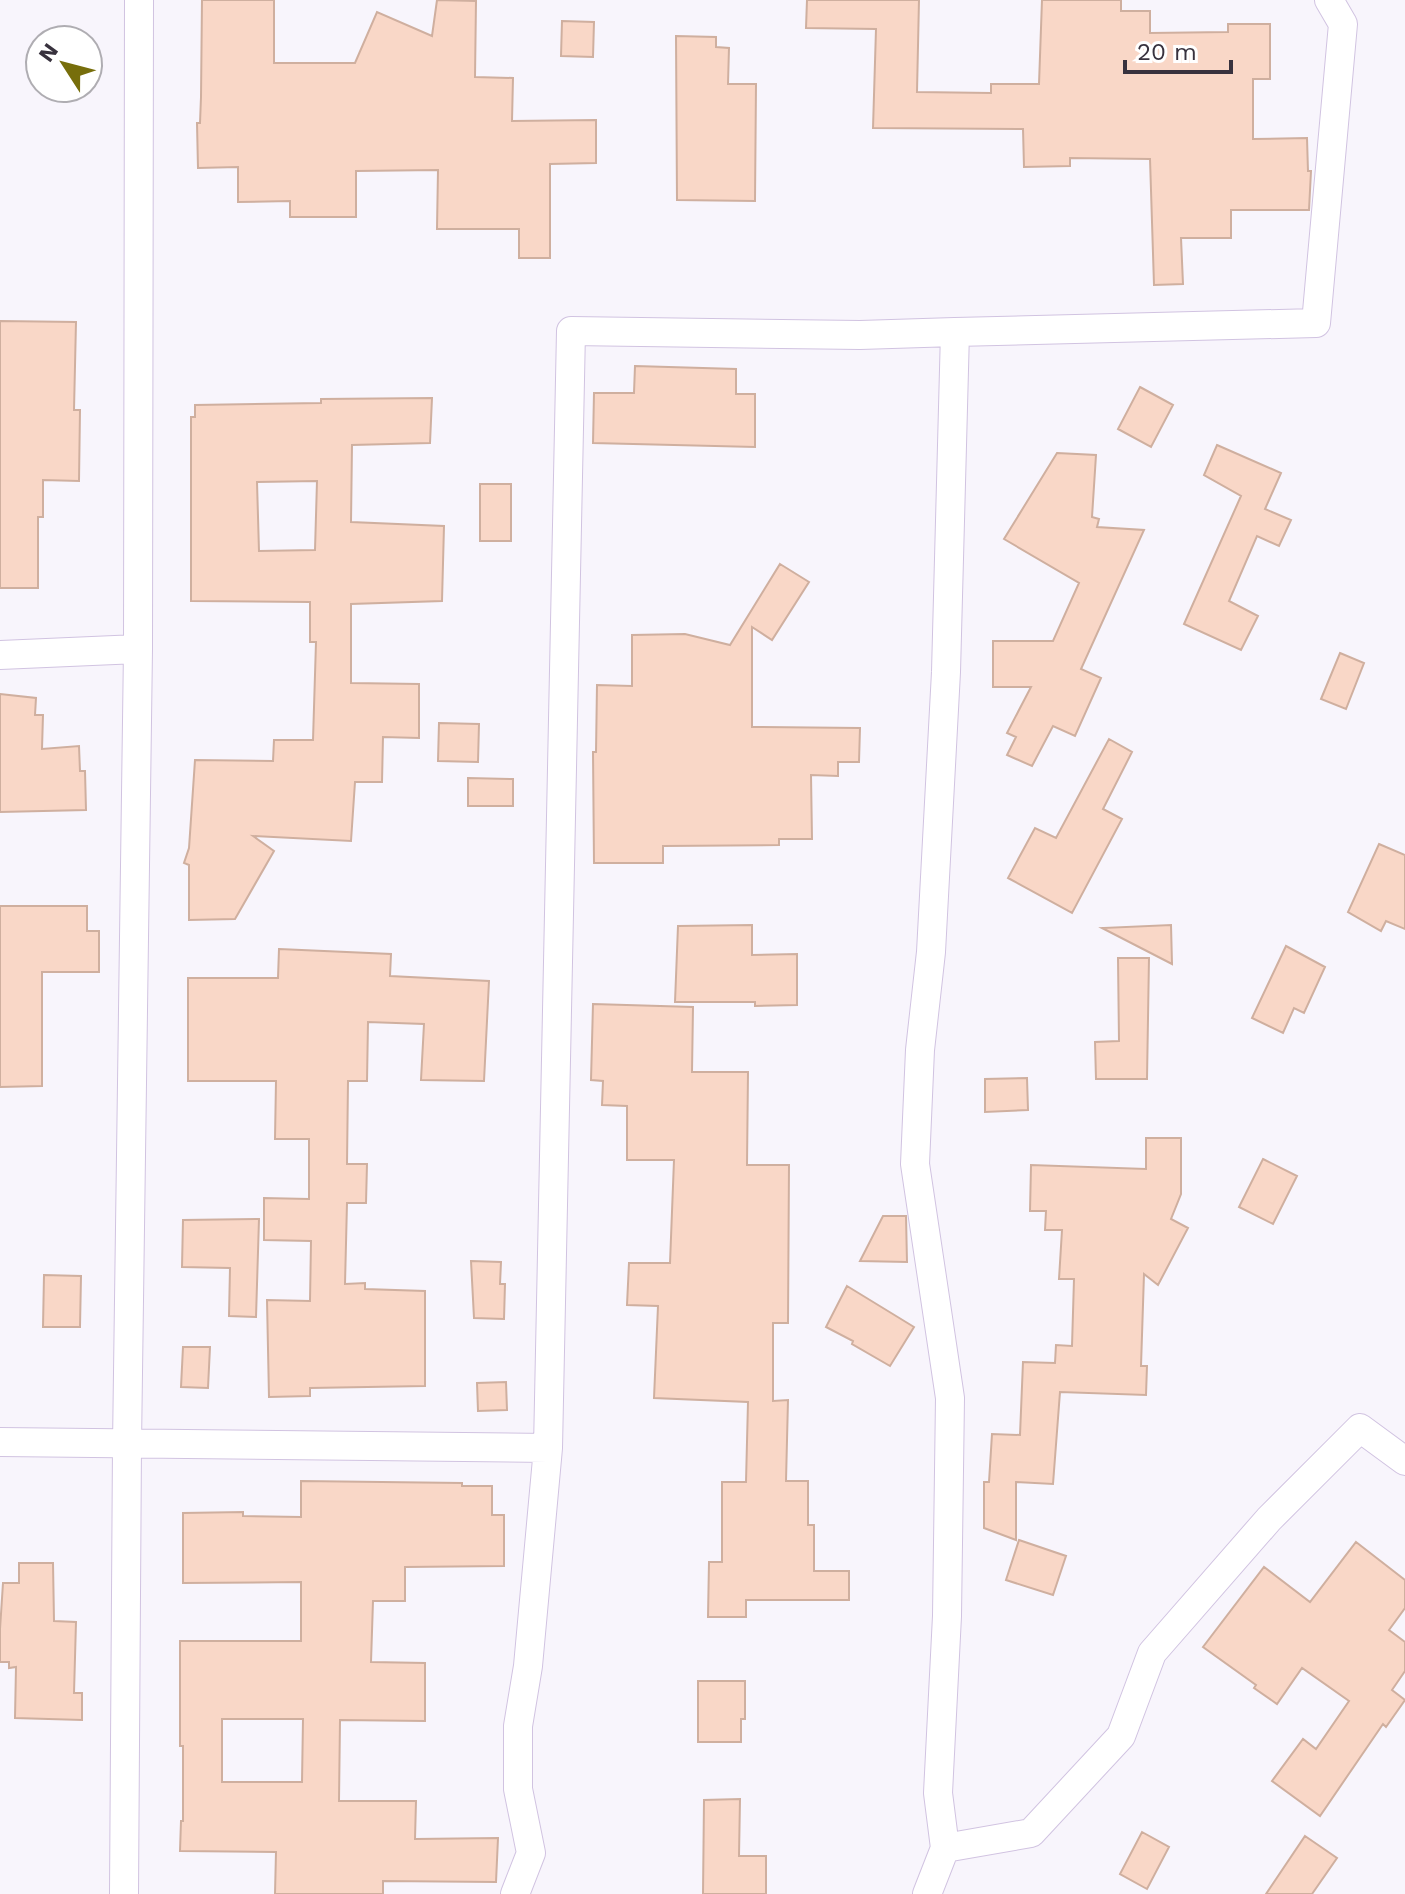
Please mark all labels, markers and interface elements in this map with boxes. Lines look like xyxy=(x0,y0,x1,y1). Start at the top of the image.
north arrow xyxy=(24,24,104,104)
scale bar xyxy=(1125,24,1231,74)
text: 20 m xyxy=(1137,38,1197,66)
text: N xyxy=(33,39,63,66)

